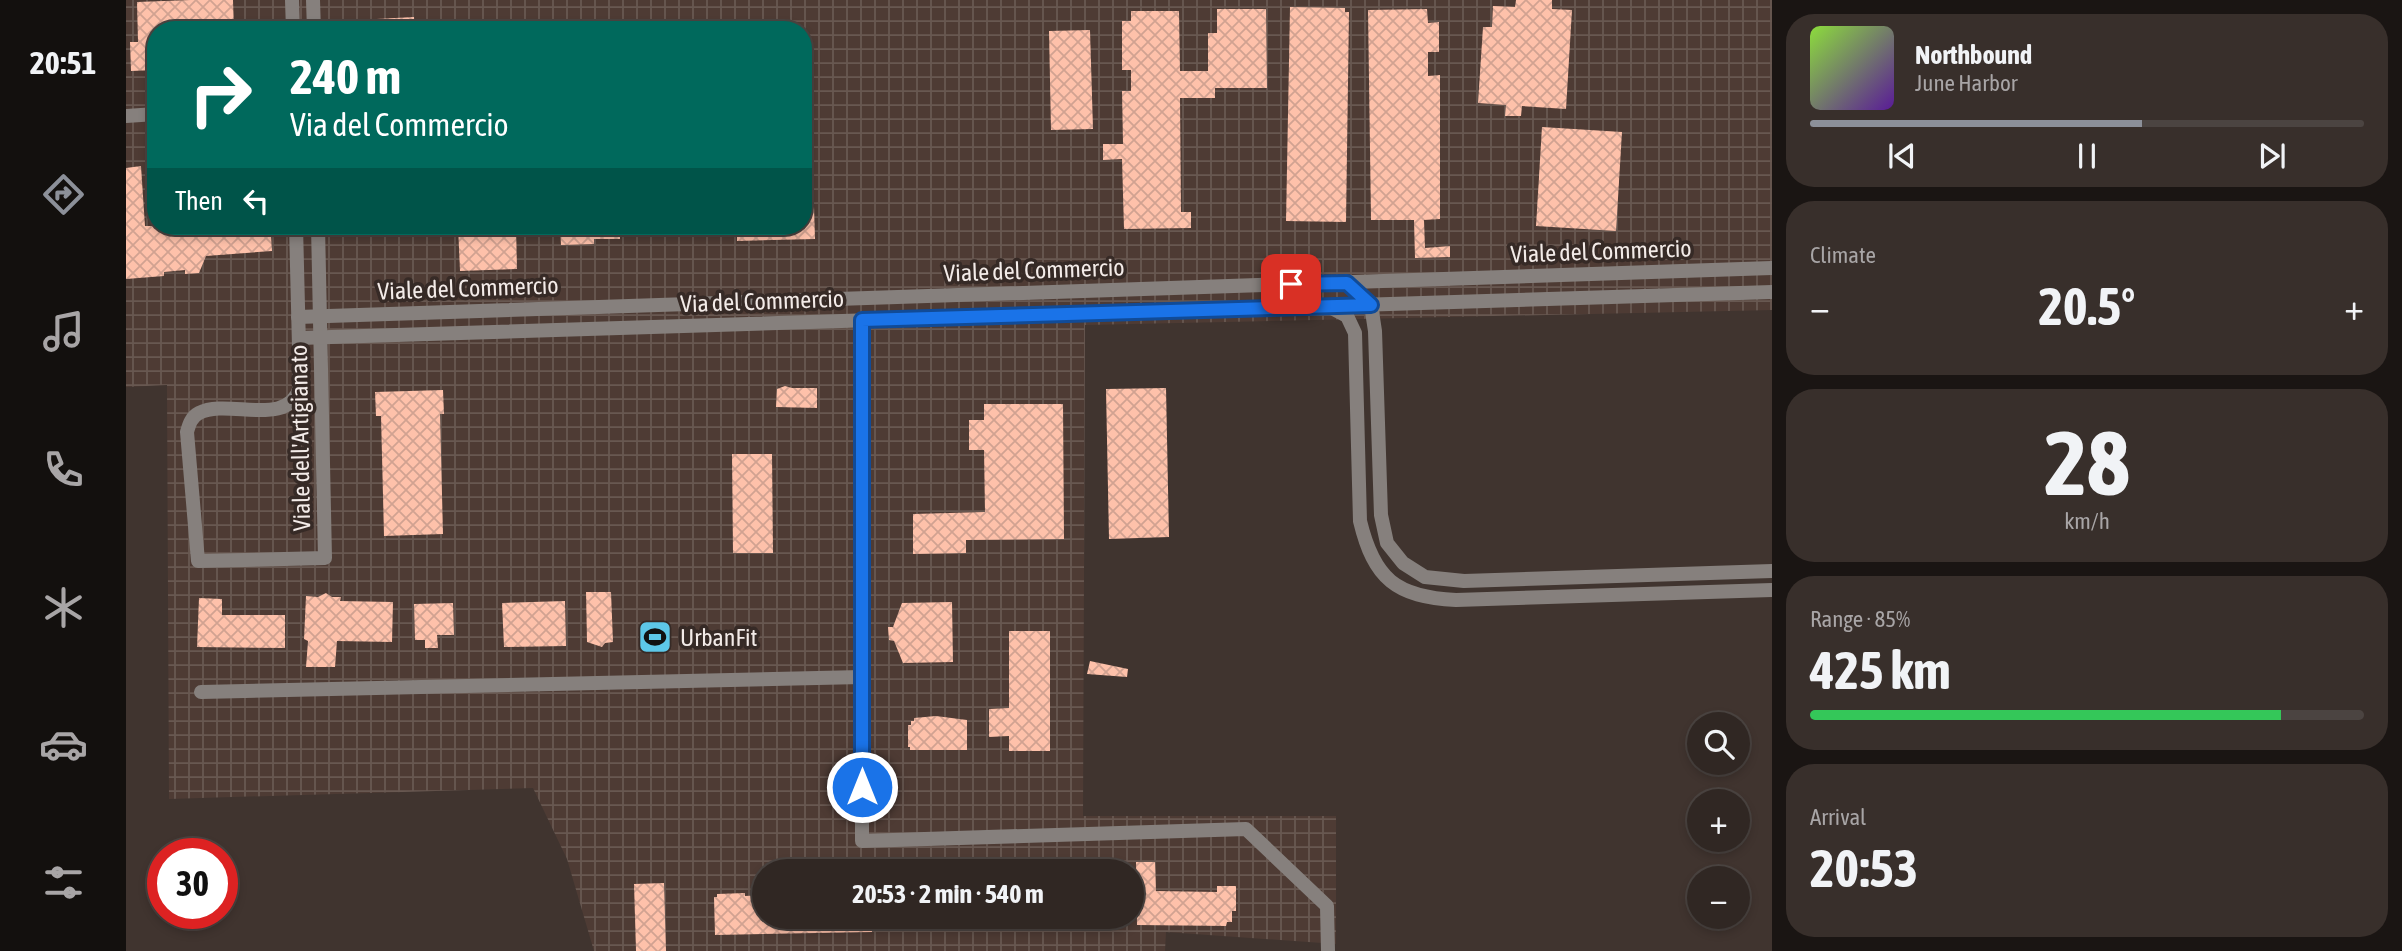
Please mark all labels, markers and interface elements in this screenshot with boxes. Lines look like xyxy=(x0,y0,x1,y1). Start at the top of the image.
text: Northbound xyxy=(1915,40,2032,70)
text: 20:51 xyxy=(30,44,96,81)
text: 240 m xyxy=(290,48,401,104)
icon: right xyxy=(175,49,266,140)
text: June Harbor xyxy=(1915,70,2018,96)
text: Via del Commercio xyxy=(290,106,509,143)
icon: previous xyxy=(1883,137,1921,175)
icon: pause xyxy=(2068,137,2106,175)
icon: next xyxy=(2253,137,2291,175)
icon: directions xyxy=(39,170,88,219)
icon: left xyxy=(237,182,275,220)
text: Then xyxy=(175,186,223,216)
street label: Viale del Commercio xyxy=(1510,234,1692,268)
text: Climate xyxy=(1810,242,1876,268)
street label: Viale del Commercio xyxy=(943,253,1125,287)
pin xyxy=(1261,254,1321,314)
icon: arrive xyxy=(1272,265,1310,303)
street label: Viale del Commercio xyxy=(377,271,559,305)
text: 20.5° xyxy=(2039,276,2135,336)
street label: Via del Commercio xyxy=(680,285,844,317)
text: − xyxy=(1810,285,1830,328)
text: + xyxy=(2344,285,2364,328)
icon: music xyxy=(39,307,88,356)
street label: Viale dell'Artigianato xyxy=(285,345,315,531)
text: 28 xyxy=(2044,410,2130,514)
icon: phone xyxy=(39,445,88,494)
text: km/h xyxy=(2064,508,2110,534)
icon: climate xyxy=(39,583,88,632)
text: Range · 85% xyxy=(1810,606,1910,632)
sports icon: UrbanFit xyxy=(636,618,674,656)
place label: UrbanFit xyxy=(680,624,758,651)
text: 425 km xyxy=(1810,640,1951,700)
map controls xyxy=(1687,712,1750,929)
button: search xyxy=(1687,712,1750,775)
icon: car xyxy=(39,720,88,769)
position arrow xyxy=(825,750,899,824)
button: + xyxy=(1687,789,1750,852)
text: Arrival xyxy=(1810,804,1866,830)
speed limit sign: 30 xyxy=(147,838,238,929)
text: 20:53 xyxy=(1810,838,1918,898)
icon: filters xyxy=(39,858,88,907)
button: − xyxy=(1687,866,1750,929)
text: 20:53 · 2 min · 540 m xyxy=(852,879,1044,909)

